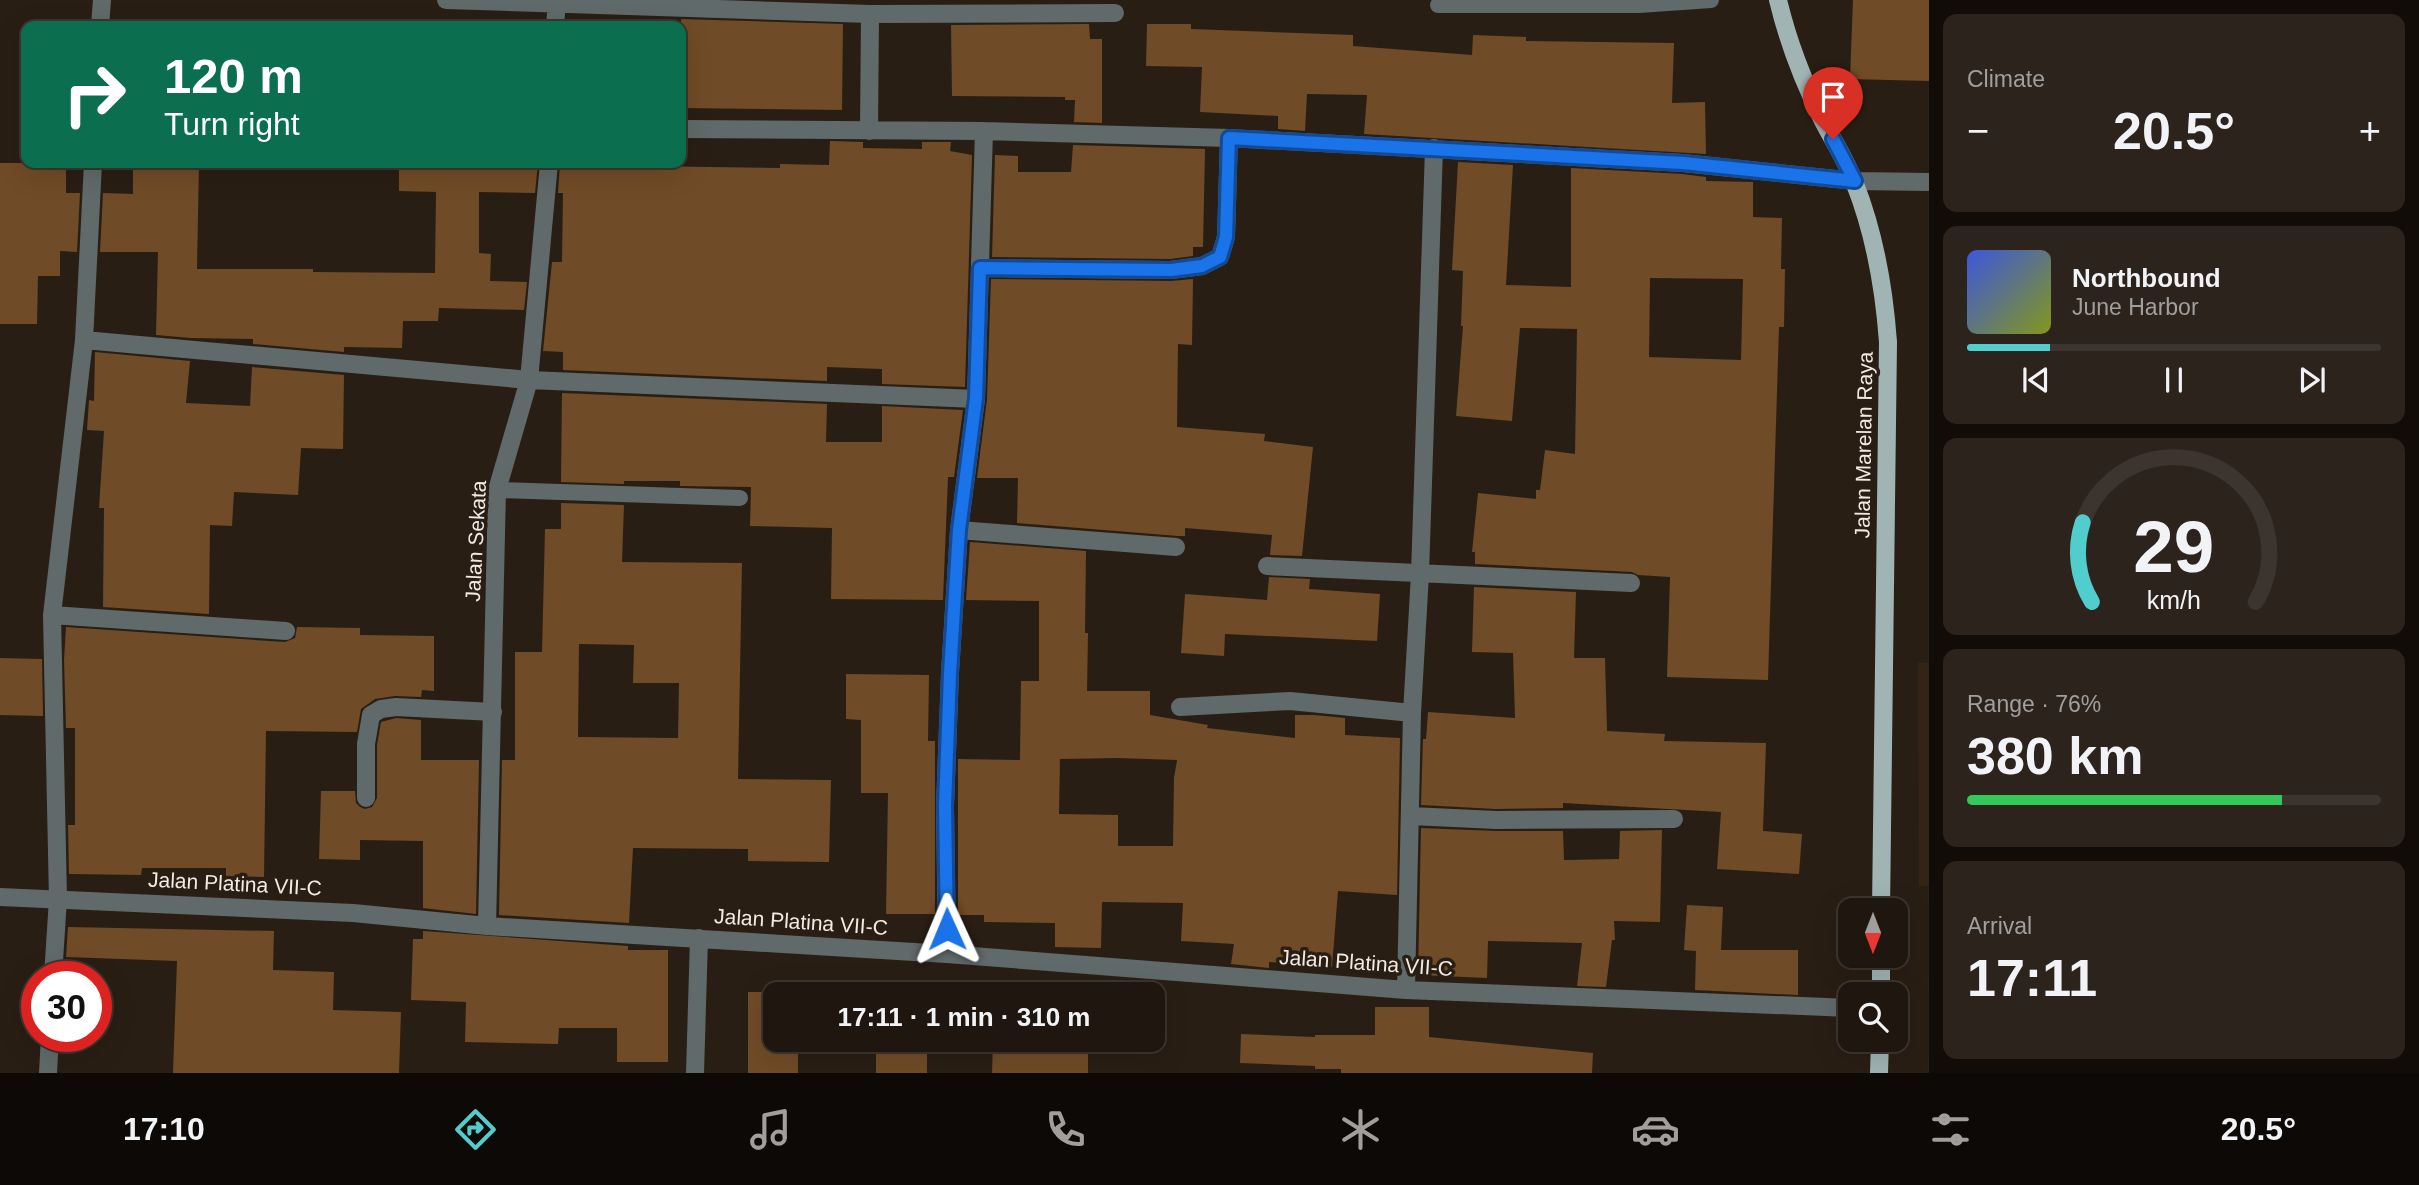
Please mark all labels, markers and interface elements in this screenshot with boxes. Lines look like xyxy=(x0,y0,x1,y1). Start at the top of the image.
icon: right xyxy=(49,49,140,140)
text: 120 m xyxy=(164,49,303,103)
text: Climate xyxy=(1967,66,2045,92)
pin xyxy=(1803,67,1863,139)
icon: arrive xyxy=(1814,78,1852,116)
text: 20.5° xyxy=(2113,102,2235,160)
text: Turn right xyxy=(164,106,300,142)
text: − xyxy=(1967,110,1989,152)
text: + xyxy=(2359,110,2381,152)
text: Northbound xyxy=(2072,263,2221,293)
text: June Harbor xyxy=(2072,294,2199,320)
street label: Jalan Marelan Raya xyxy=(1850,351,1877,539)
icon: previous xyxy=(2017,361,2055,399)
icon: pause xyxy=(2155,361,2193,399)
icon: next xyxy=(2293,361,2331,399)
street label: Jalan Sekata xyxy=(461,479,490,602)
text: 29 xyxy=(2134,507,2214,588)
text: km/h xyxy=(2147,586,2201,614)
text: Range · 76% xyxy=(1967,691,2101,717)
text: 380 km xyxy=(1967,727,2143,785)
street label: Jalan Platina VII-C xyxy=(148,867,322,900)
position arrow xyxy=(910,892,984,966)
north arrow xyxy=(1838,898,1908,968)
map controls xyxy=(1838,898,1908,1052)
street label: Jalan Platina VII-C xyxy=(713,904,889,939)
text: Arrival xyxy=(1967,913,2032,939)
street label: Jalan Platina VII-C xyxy=(1278,945,1454,980)
text: 17:11 xyxy=(1967,949,2097,1007)
speed limit sign: 30 xyxy=(21,961,112,1052)
button: search xyxy=(1838,982,1908,1052)
text: 17:11 · 1 min · 310 m xyxy=(838,1002,1090,1032)
icon: directions xyxy=(451,1105,500,1154)
icon: music xyxy=(746,1105,795,1154)
icon: phone xyxy=(1041,1105,1090,1154)
icon: climate xyxy=(1336,1105,1385,1154)
icon: car xyxy=(1631,1105,1680,1154)
icon: filters xyxy=(1926,1105,1975,1154)
text: 17:10 xyxy=(123,1111,205,1147)
text: 20.5° xyxy=(2221,1111,2296,1147)

